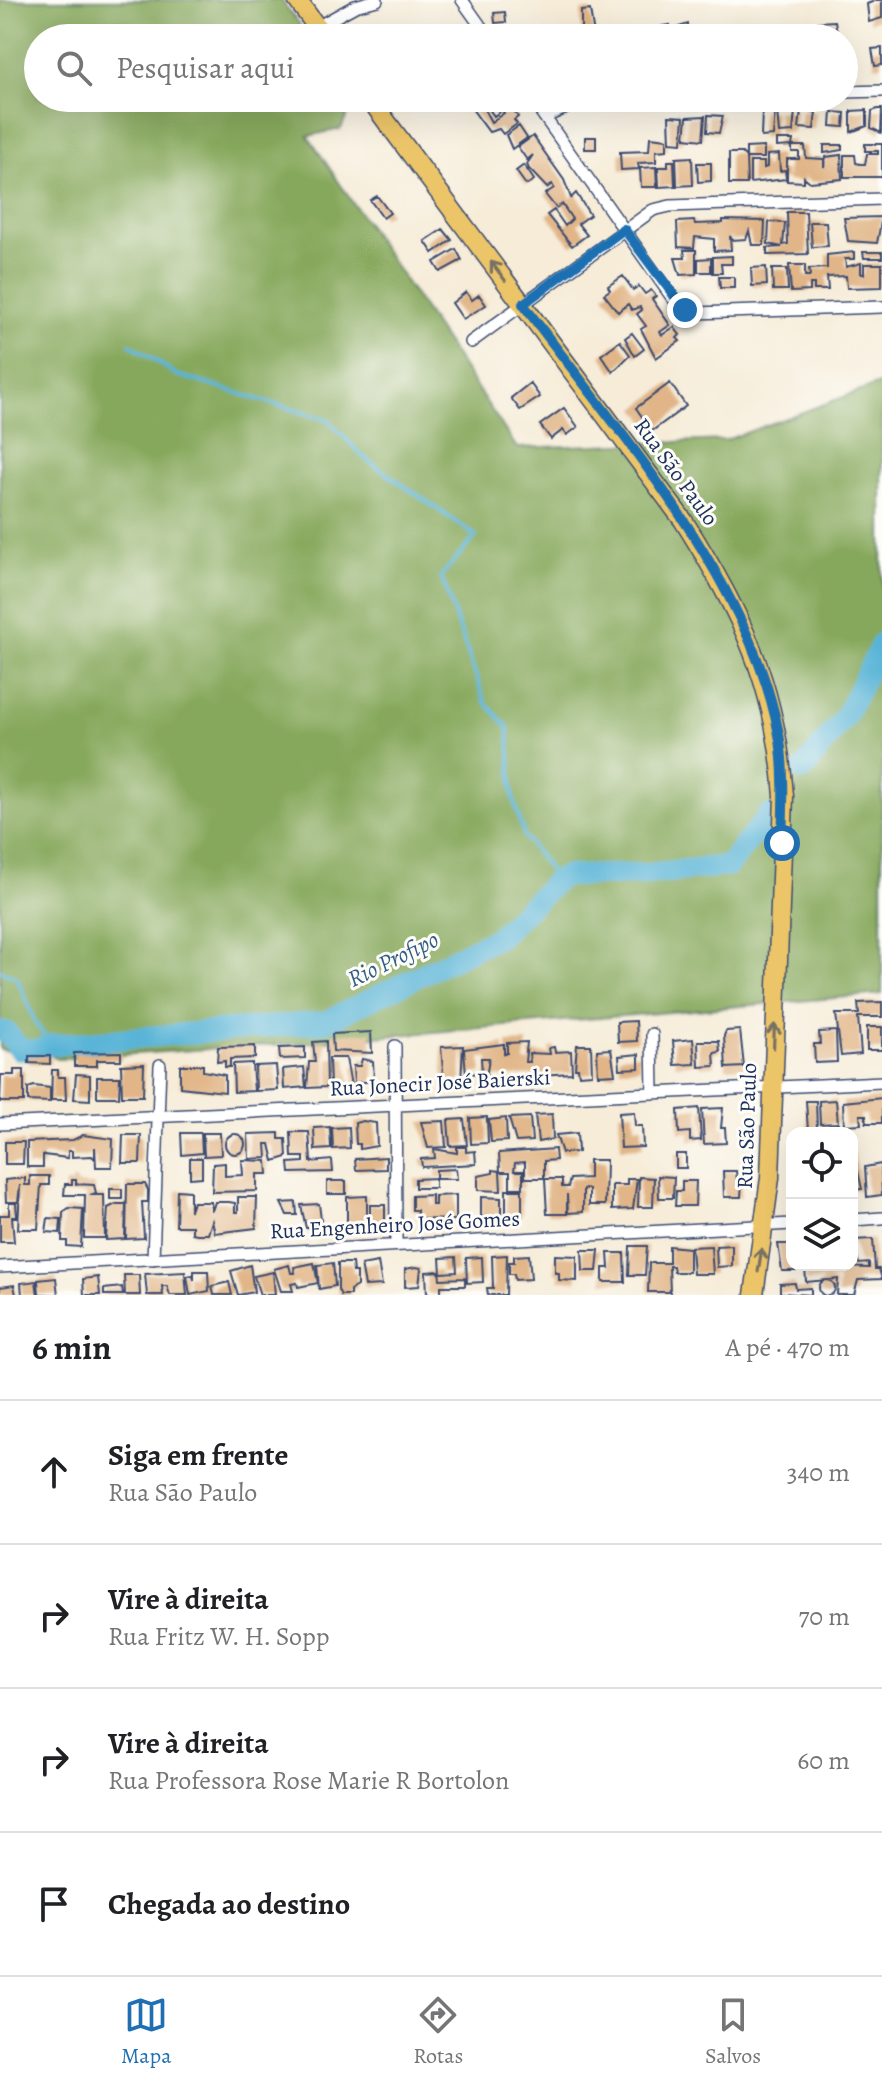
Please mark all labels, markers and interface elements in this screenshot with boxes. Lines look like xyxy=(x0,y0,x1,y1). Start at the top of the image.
search box xyxy=(24,24,858,112)
icon: search xyxy=(52,46,96,90)
text: Pesquisar aqui xyxy=(116,48,294,88)
one-way arrow xyxy=(490,261,507,282)
route end xyxy=(667,292,703,328)
street label: Rua São Paulo xyxy=(627,412,725,532)
route start xyxy=(764,825,800,861)
water label: Rio Profipo xyxy=(342,923,444,995)
one-way arrow xyxy=(767,1023,782,1050)
street label: Rua Jonecir José Baierski xyxy=(329,1062,551,1104)
street label: Rua São Paulo xyxy=(730,1062,764,1190)
map controls xyxy=(786,1127,858,1271)
button: locate xyxy=(786,1127,858,1199)
button: layers xyxy=(786,1199,858,1271)
street label: Rua Engenheiro José Gomes xyxy=(269,1203,521,1247)
one-way arrow xyxy=(753,1248,768,1273)
text: 6 min xyxy=(32,1324,111,1371)
text: A pé · 470 m xyxy=(726,1330,850,1365)
text: Siga em frente xyxy=(108,1435,288,1475)
icon: ahead xyxy=(32,1450,76,1494)
text: 340 m xyxy=(787,1455,850,1490)
text: Rua São Paulo xyxy=(108,1475,257,1510)
text: Vire à direita xyxy=(108,1579,269,1619)
icon: right xyxy=(32,1594,76,1638)
text: 70 m xyxy=(798,1599,850,1634)
text: Rua Fritz W. H. Sopp xyxy=(108,1619,329,1654)
text: Vire à direita xyxy=(108,1723,269,1763)
icon: right xyxy=(32,1738,76,1782)
text: 60 m xyxy=(797,1743,850,1778)
text: Rua Professora Rose Marie R Bortolon xyxy=(108,1763,509,1798)
icon: arrive xyxy=(32,1882,76,1926)
text: Chegada ao destino xyxy=(108,1884,350,1924)
tab: Mapa xyxy=(121,1993,171,2071)
tab: Rotas xyxy=(413,1993,463,2071)
tab: Salvos xyxy=(705,1993,761,2071)

